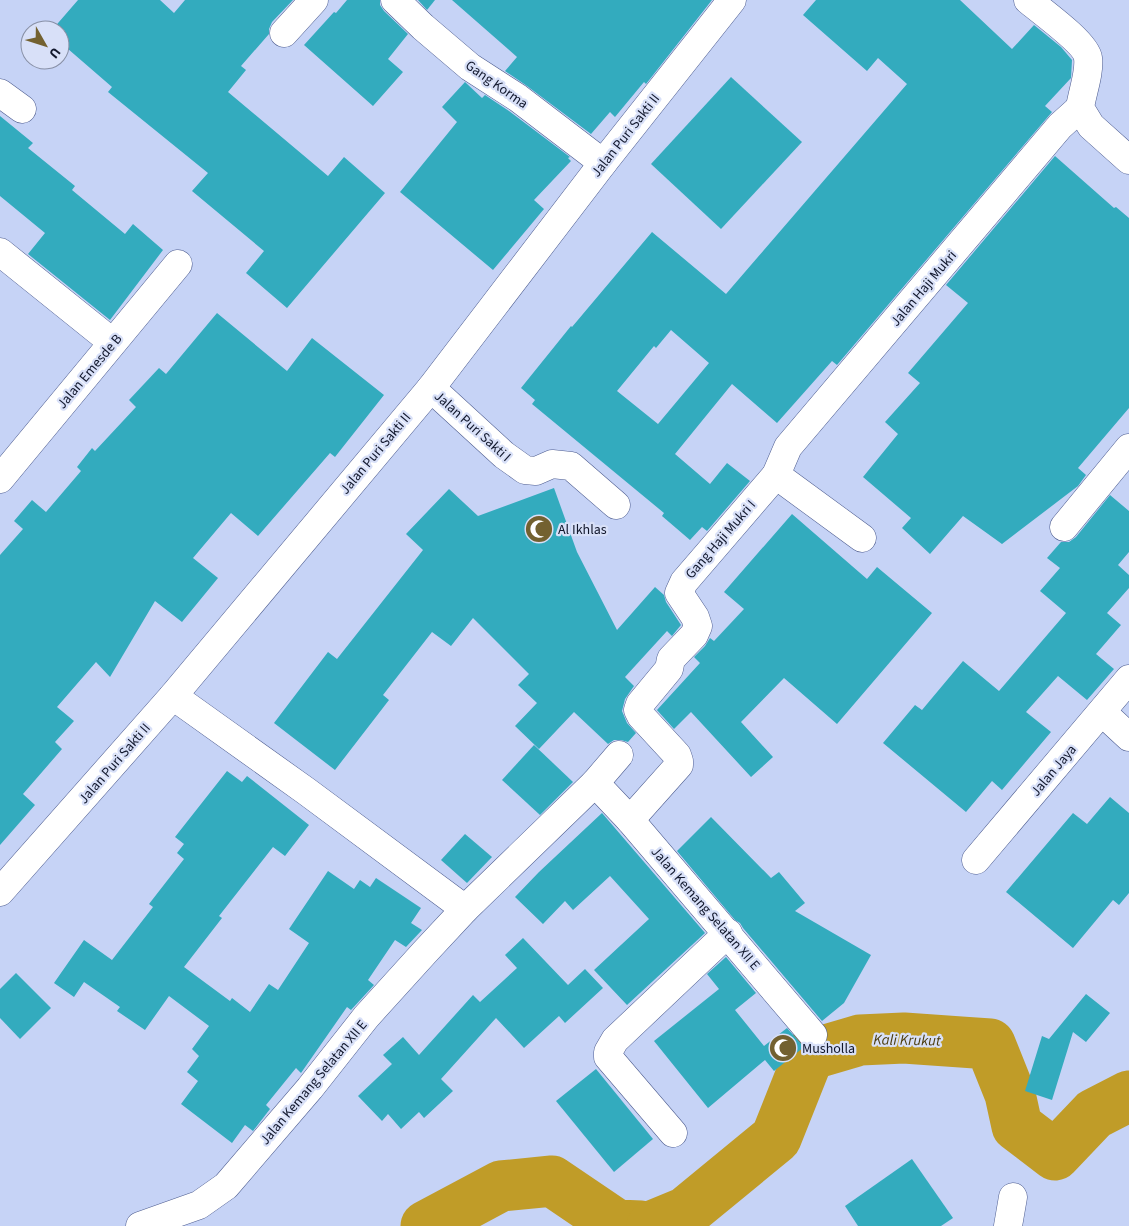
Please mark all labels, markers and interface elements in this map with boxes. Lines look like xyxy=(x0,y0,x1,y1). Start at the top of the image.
north arrow xyxy=(20,20,70,70)
text: U xyxy=(44,43,65,62)
street label: Gang Korma xyxy=(461,56,532,114)
street label: Jalan Puri Sakti II xyxy=(587,90,665,182)
street label: Jalan Haji Mukri xyxy=(886,246,962,331)
street label: Jalan Emesde B xyxy=(52,330,127,413)
street label: Jalan Puri Sakti I xyxy=(429,387,515,467)
street label: Jalan Puri Sakti II xyxy=(336,409,416,499)
street label: Gang Haji Mukri I xyxy=(681,496,761,583)
mosque icon: Al Ikhlas xyxy=(524,514,554,544)
place label: Al Ikhlas xyxy=(558,520,607,540)
street label: Jalan Puri Sakti II xyxy=(74,719,155,808)
street label: Jalan Jaya xyxy=(1026,740,1081,801)
street label: Jalan Kemang Selatan XII E xyxy=(646,843,764,975)
street label: Jalan Kemang Selatan XII E xyxy=(255,1016,372,1149)
water label: Kali Krukut xyxy=(873,1029,942,1052)
mosque icon: Musholla xyxy=(768,1033,798,1063)
place label: Musholla xyxy=(802,1039,855,1059)

